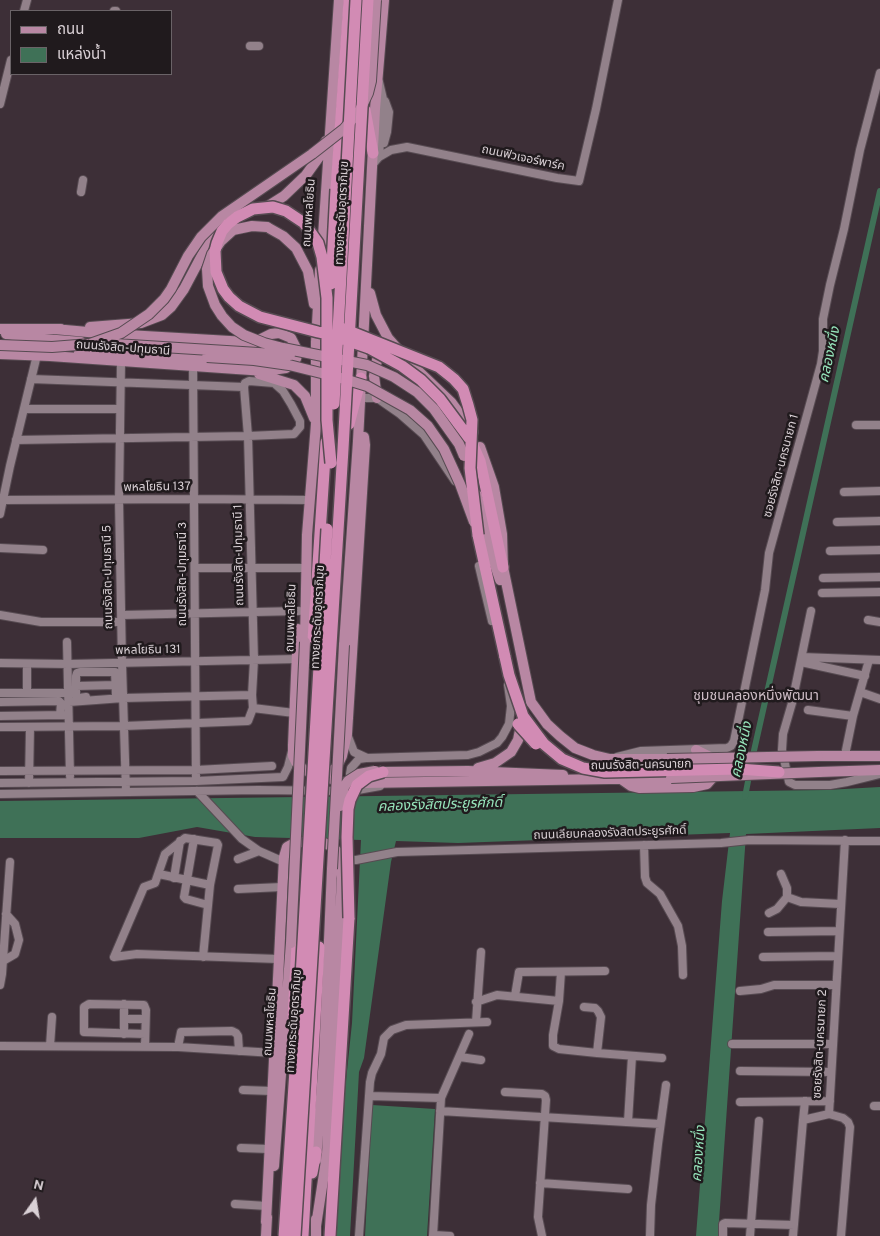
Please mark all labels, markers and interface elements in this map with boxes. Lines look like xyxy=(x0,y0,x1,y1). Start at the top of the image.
legend xyxy=(10,10,172,75)
text: ถนน xyxy=(57,21,84,40)
text: แหล่งน้ำ xyxy=(57,46,106,65)
street label: ถนนฟิวเจอร์พาร์ค xyxy=(480,143,566,175)
street label: ทางยกระดับอุตราภิมุข xyxy=(333,161,353,265)
street label: ถนนพหลโยธิน xyxy=(300,178,320,248)
water label: คลองหนึ่ง xyxy=(817,326,845,384)
street label: ถนนรังสิต-ปทุมธานี xyxy=(76,339,170,359)
street label: ซอยรังสิต-นครนายก 1 xyxy=(761,413,803,519)
street label: พหลโยธิน 137 xyxy=(123,480,191,496)
street label: ถนนรังสิต-ปทุมธานี 1 xyxy=(232,504,248,606)
street label: ถนนรังสิต-ปทุมธานี 3 xyxy=(177,522,191,626)
street label: ถนนรังสิต-ปทุมธานี 5 xyxy=(101,525,117,629)
street label: ทางยกระดับอุตราภิมุข xyxy=(309,565,329,669)
street label: ถนนพหลโยธิน xyxy=(284,584,300,652)
street label: พหลโยธิน 131 xyxy=(115,643,181,659)
district label: ชุมชนคลองหนึ่งพัฒนา xyxy=(693,689,819,705)
water label: คลองหนึ่ง xyxy=(729,721,757,779)
street label: ถนนรังสิต-นครนายก xyxy=(591,758,691,774)
water label: คลองรังสิตประยูรศักดิ์ xyxy=(378,795,502,817)
street label: ถนนเลียบคลองรังสิตประยูรศักดิ์ xyxy=(533,824,687,844)
street label: ทางยกระดับอุตราภิมุข xyxy=(284,969,306,1073)
street label: ถนนพหลโยธิน xyxy=(261,987,281,1057)
street label: ซอยรังสิต-นครนายก 2 xyxy=(811,989,831,1099)
water label: คลองหนึ่ง xyxy=(690,1125,710,1183)
north arrow xyxy=(10,1176,60,1226)
text: N xyxy=(32,1176,45,1195)

